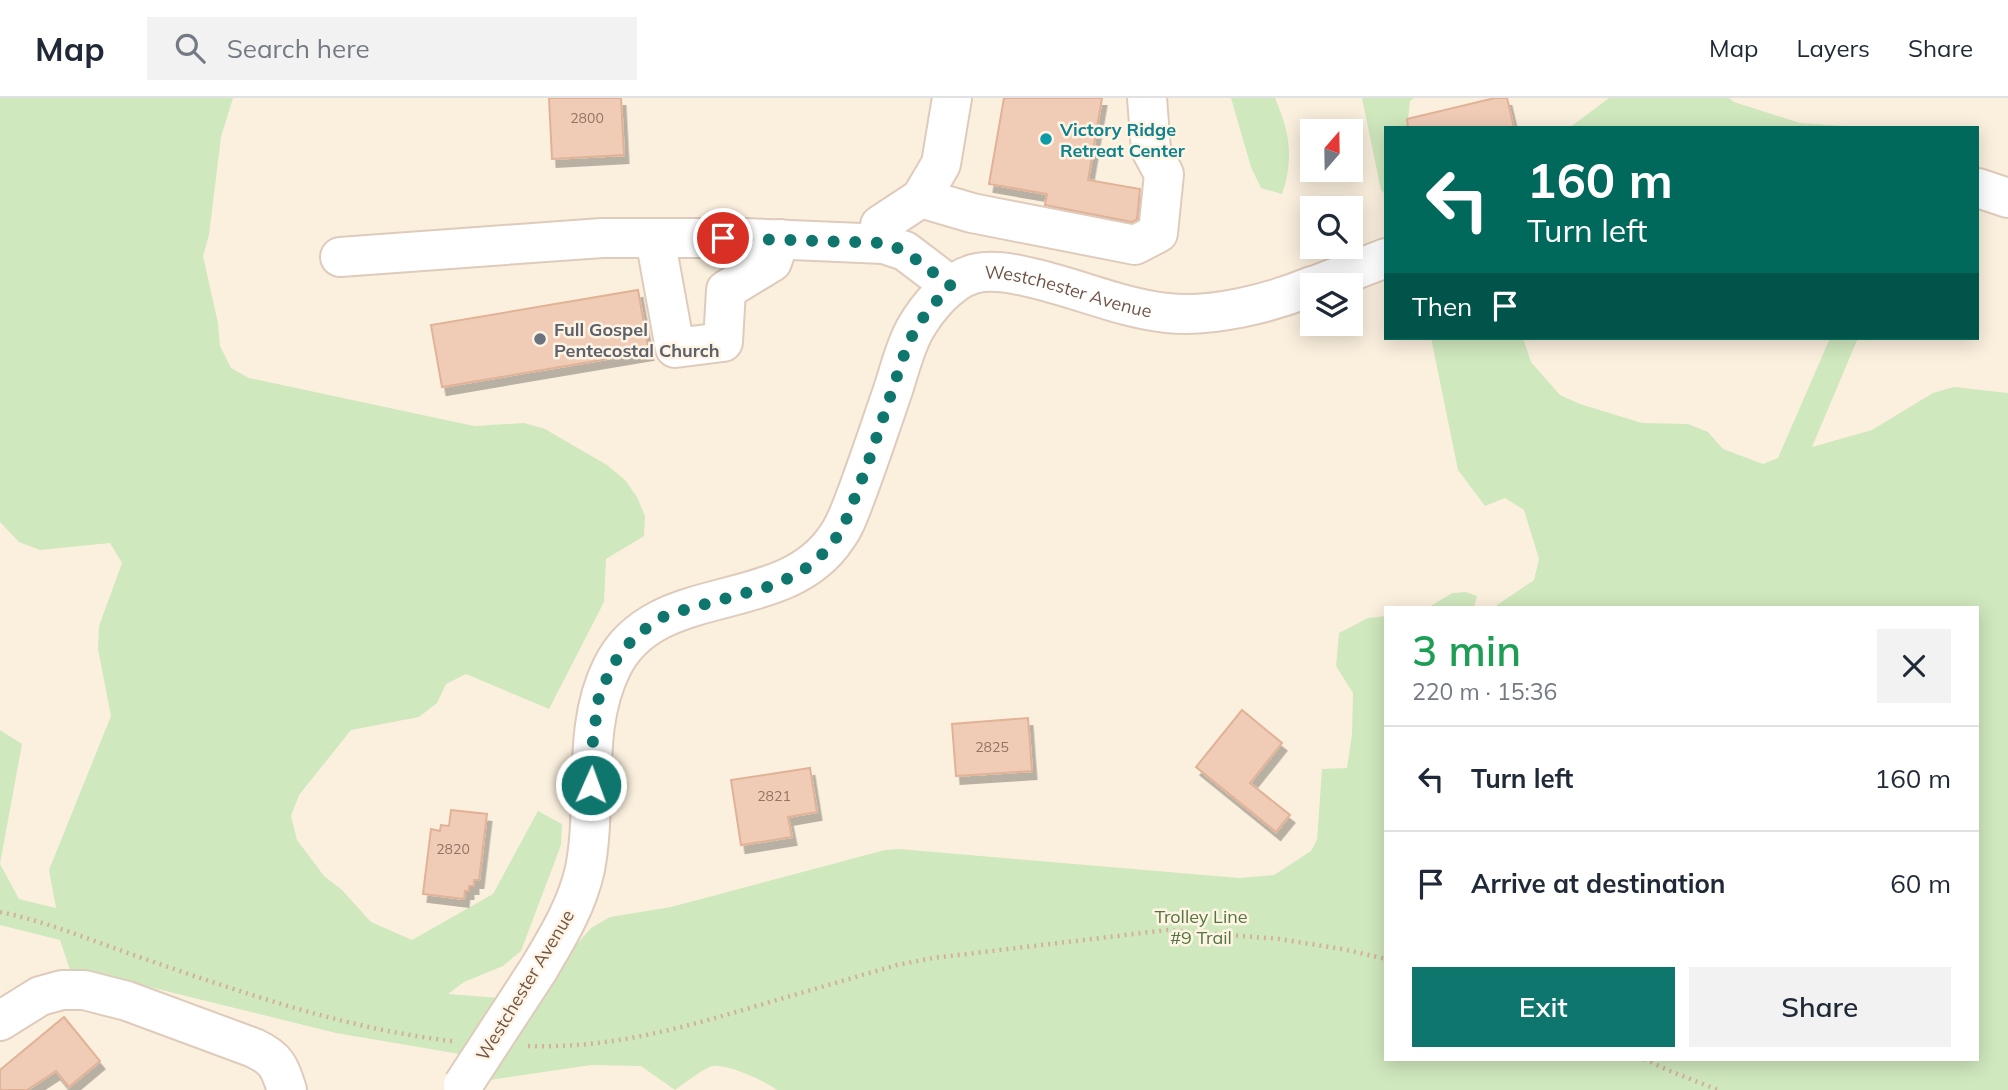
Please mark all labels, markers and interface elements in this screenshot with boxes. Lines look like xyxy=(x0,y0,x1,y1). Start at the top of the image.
search box xyxy=(147,17,637,80)
text: Map xyxy=(35,28,105,69)
icon: search xyxy=(171,29,209,67)
text: Search here xyxy=(227,32,370,65)
text: Map xyxy=(1709,33,1758,63)
text: Layers xyxy=(1796,33,1870,63)
text: Share xyxy=(1908,33,1973,63)
house number: 2800 xyxy=(570,109,604,127)
place label: Victory Ridge Retreat Center xyxy=(1059,118,1186,162)
north arrow xyxy=(1300,119,1363,182)
map controls xyxy=(1300,119,1363,336)
marker: Victory Ridge Retreat Center xyxy=(1038,131,1054,147)
text: 160 m xyxy=(1527,149,1673,210)
icon: left xyxy=(1412,154,1503,245)
button: search xyxy=(1300,196,1363,259)
pin xyxy=(693,208,753,268)
text: Turn left xyxy=(1527,210,1647,250)
icon: arrive xyxy=(704,219,742,257)
street label: Westchester Avenue xyxy=(984,260,1154,322)
button: layers xyxy=(1300,273,1363,336)
icon: arrive xyxy=(1486,287,1524,325)
text: Then xyxy=(1412,290,1472,323)
place label: Full Gospel Pentecostal Church xyxy=(554,318,720,362)
marker: Full Gospel Pentecostal Church xyxy=(532,331,548,347)
text: 3 min xyxy=(1412,624,1521,677)
button: close xyxy=(1877,629,1951,703)
text: 220 m · 15:36 xyxy=(1412,677,1557,706)
house number: 2825 xyxy=(975,738,1009,756)
position arrow xyxy=(554,748,628,822)
icon: left xyxy=(1412,760,1450,798)
text: Turn left xyxy=(1471,762,1573,795)
text: 160 m xyxy=(1875,762,1951,795)
house number: 2821 xyxy=(757,787,791,805)
house number: 2820 xyxy=(436,840,470,858)
icon: arrive xyxy=(1412,865,1450,903)
text: Arrive at destination xyxy=(1471,867,1726,900)
text: 60 m xyxy=(1890,867,1951,900)
street label: Westchester Avenue xyxy=(471,905,579,1065)
park label: Trolley Line #9 Trail xyxy=(1154,905,1248,949)
button: Exit xyxy=(1412,967,1675,1047)
button: Share xyxy=(1689,967,1951,1047)

